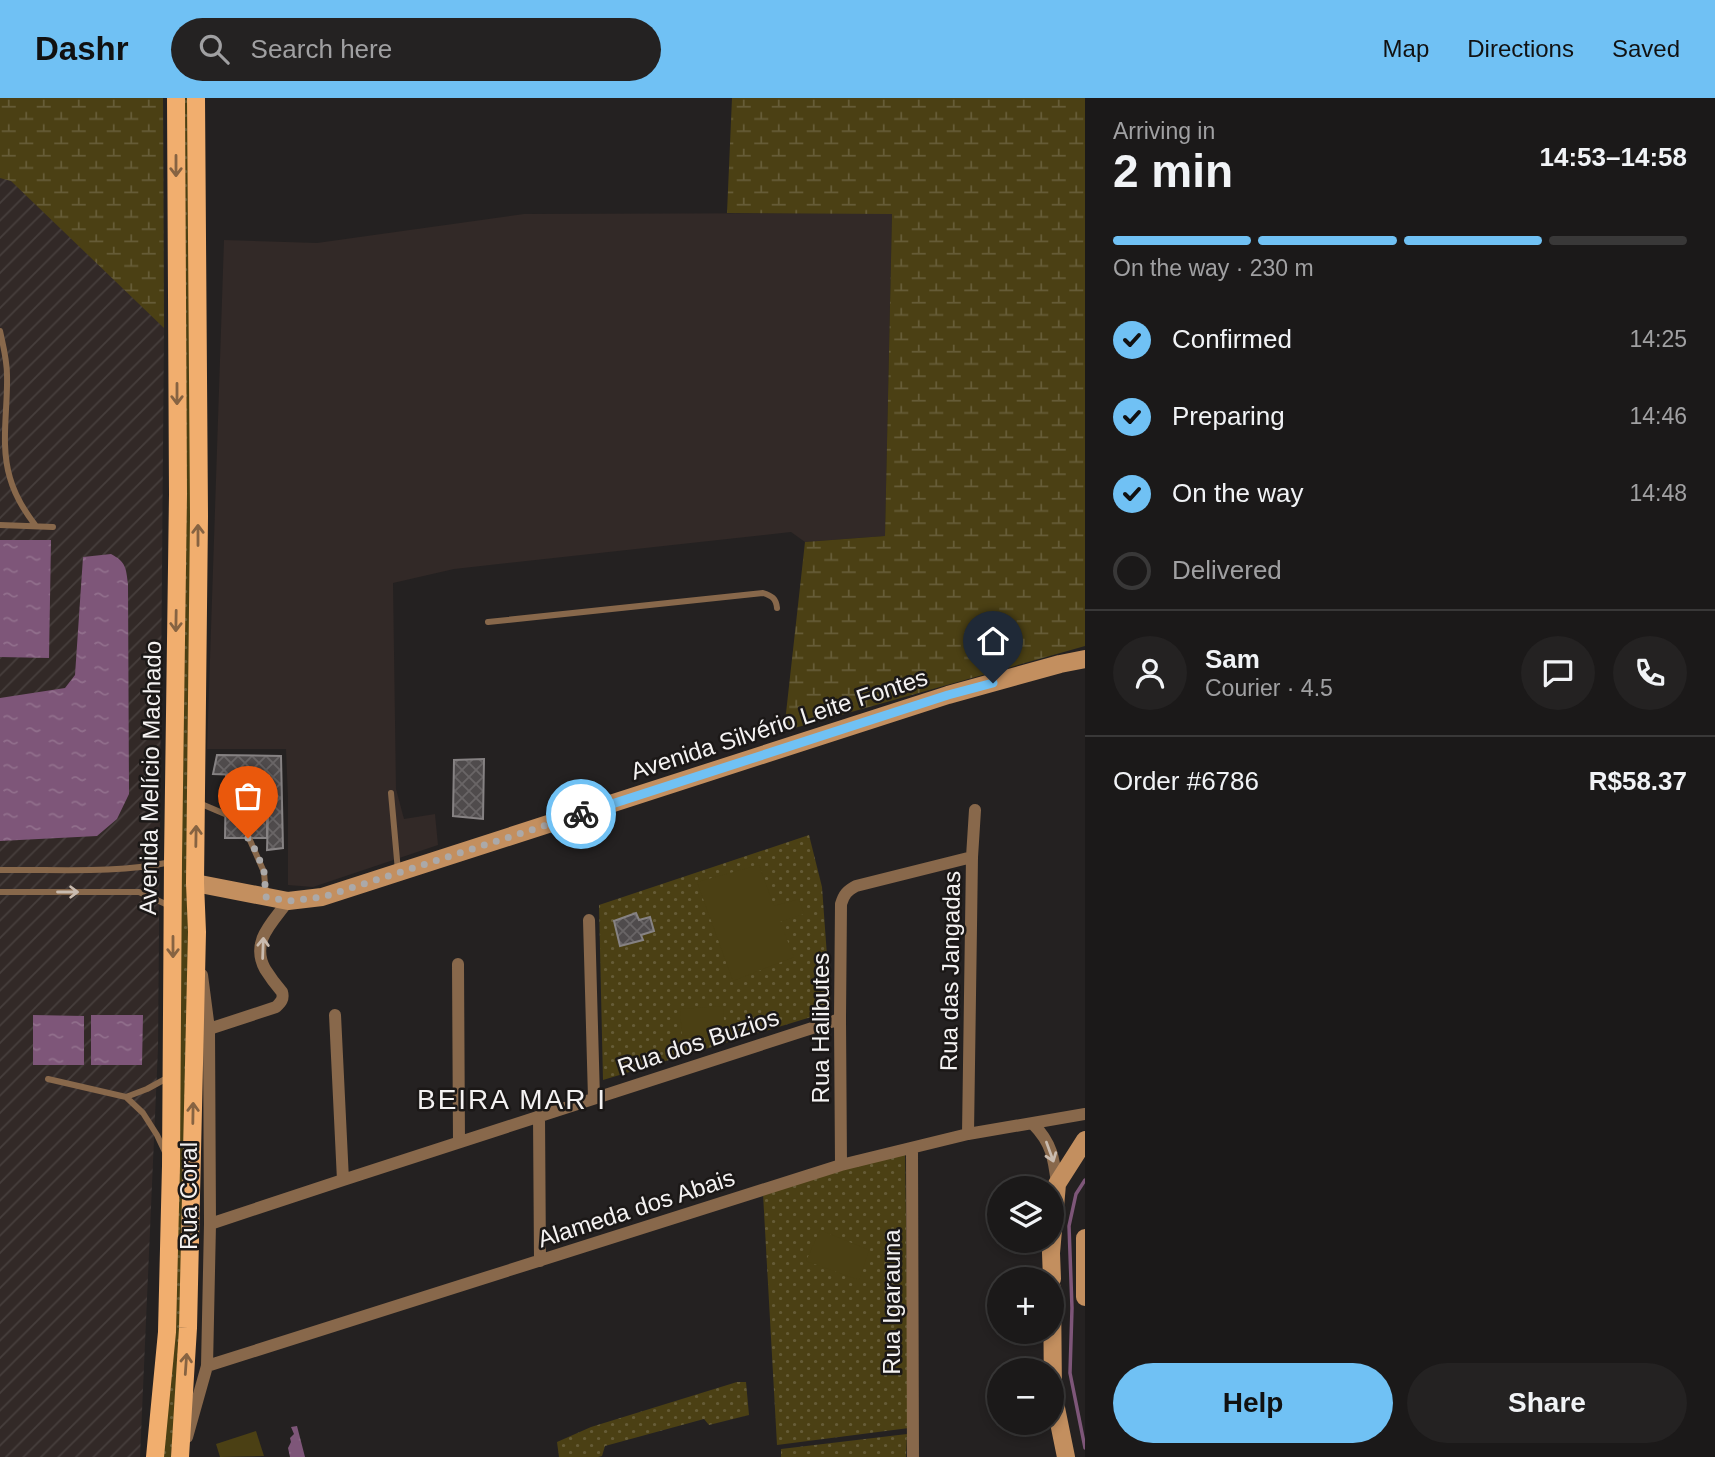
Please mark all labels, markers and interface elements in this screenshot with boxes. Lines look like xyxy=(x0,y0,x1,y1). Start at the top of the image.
search box xyxy=(171,18,661,81)
text: Dashr xyxy=(35,30,129,67)
icon: search xyxy=(195,30,233,68)
text: Search here xyxy=(251,34,392,64)
text: Map xyxy=(1383,35,1429,62)
text: Directions xyxy=(1467,35,1574,62)
text: Saved xyxy=(1612,35,1680,62)
text: Arriving in xyxy=(1113,118,1215,144)
text: 14:53–14:58 xyxy=(1540,142,1687,172)
text: 2 min xyxy=(1113,145,1233,197)
one-way arrow xyxy=(169,154,183,177)
text: On the way · 230 m xyxy=(1113,255,1314,281)
icon: check xyxy=(1113,321,1151,359)
text: Confirmed xyxy=(1172,324,1292,354)
text: 14:25 xyxy=(1629,326,1687,352)
one-way arrow xyxy=(170,382,184,405)
icon: check xyxy=(1113,398,1151,436)
text: Preparing xyxy=(1172,401,1285,431)
text: 14:46 xyxy=(1629,403,1687,429)
icon: check xyxy=(1113,475,1151,513)
text: On the way xyxy=(1172,478,1304,508)
text: 14:48 xyxy=(1629,480,1687,506)
one-way arrow xyxy=(191,524,205,547)
text: Delivered xyxy=(1172,555,1282,585)
one-way arrow xyxy=(169,609,183,632)
pin xyxy=(963,611,1023,683)
icon: home xyxy=(974,622,1012,660)
button: person xyxy=(1113,636,1187,710)
button: chat xyxy=(1521,636,1595,710)
button: phone xyxy=(1613,636,1687,710)
street label: Avenida Melício Machado xyxy=(134,641,166,915)
text: Sam xyxy=(1205,644,1260,674)
street label: Avenida Silvério Leite Fontes xyxy=(627,663,931,785)
text: Courier · 4.5 xyxy=(1205,675,1333,701)
pin xyxy=(218,766,278,838)
text: Order #6786 xyxy=(1113,766,1259,796)
text: R$58.37 xyxy=(1589,766,1687,796)
icon: bag xyxy=(229,777,267,815)
courier xyxy=(546,779,616,849)
icon: bike xyxy=(562,795,600,833)
one-way arrow xyxy=(190,825,203,848)
street label: Rua das Jangadas xyxy=(935,871,965,1071)
one-way arrow xyxy=(56,885,79,899)
one-way arrow xyxy=(166,935,180,958)
one-way arrow xyxy=(256,936,269,959)
street label: Rua Halibutes xyxy=(807,953,834,1103)
street label: Rua dos Buzios xyxy=(614,1003,782,1081)
district label: BEIRA MAR I xyxy=(417,1084,607,1115)
one-way arrow xyxy=(186,1101,199,1124)
one-way arrow xyxy=(1045,1140,1057,1162)
street label: Rua Coral xyxy=(175,1142,202,1250)
street label: Alameda dos Abais xyxy=(534,1163,738,1253)
map controls xyxy=(987,1176,1064,1435)
button: layers xyxy=(987,1176,1064,1253)
street label: Rua Igarauna xyxy=(878,1229,905,1375)
button: + xyxy=(987,1267,1064,1344)
one-way arrow xyxy=(179,1353,192,1376)
button: − xyxy=(987,1358,1064,1435)
button: Help xyxy=(1113,1363,1393,1443)
button: Share xyxy=(1407,1363,1687,1443)

